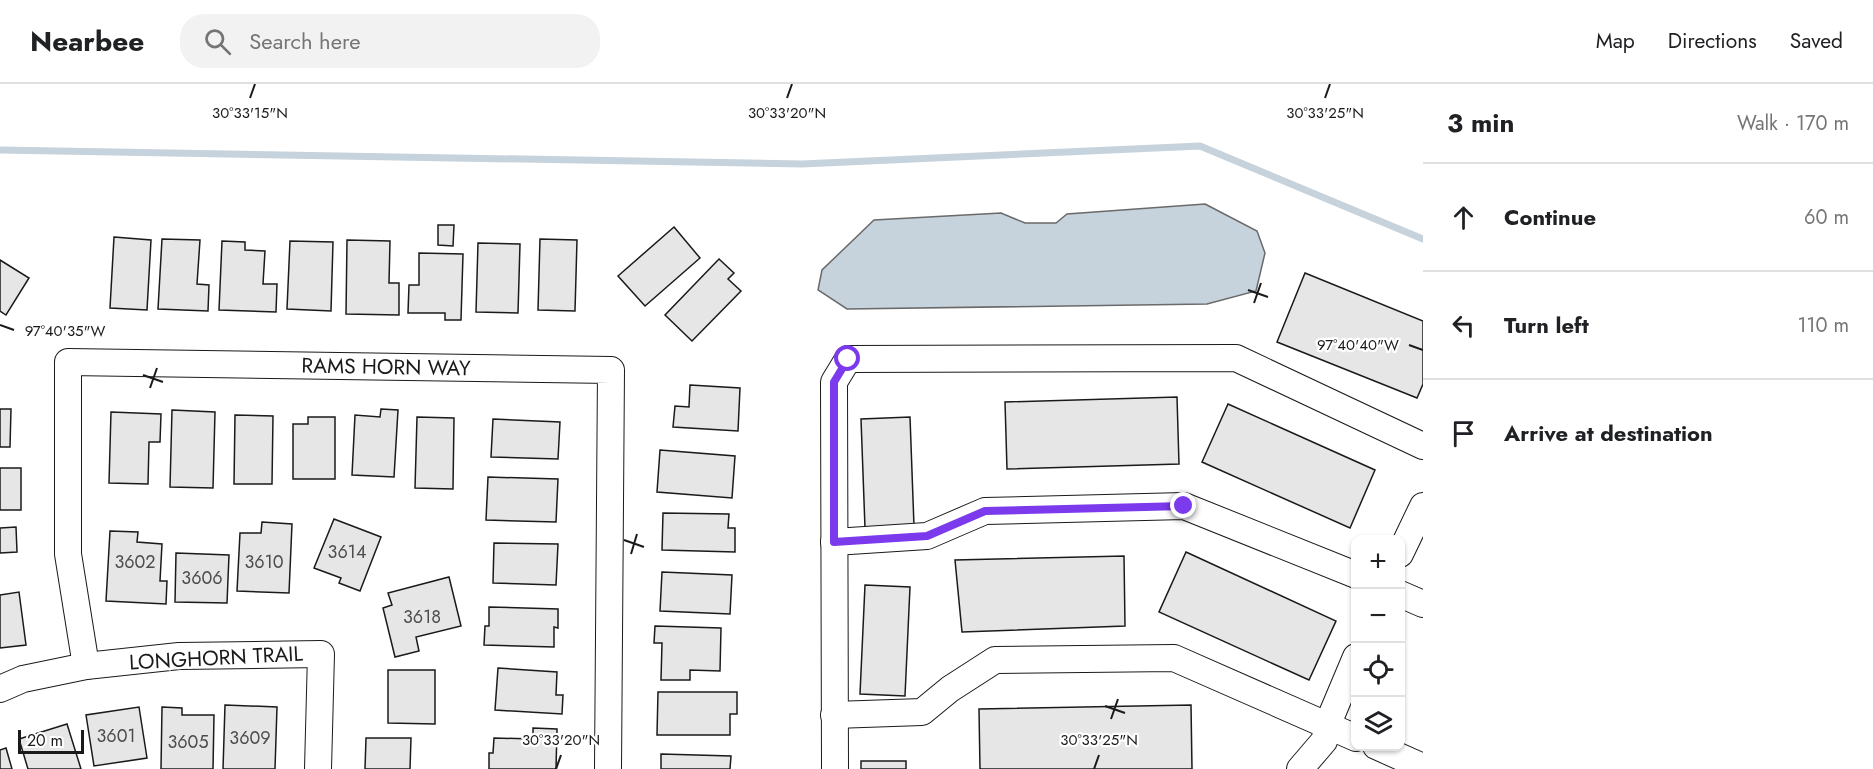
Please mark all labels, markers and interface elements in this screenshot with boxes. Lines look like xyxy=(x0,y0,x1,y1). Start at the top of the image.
search box xyxy=(180,14,600,68)
text: Nearbee xyxy=(30,21,144,62)
icon: search xyxy=(201,25,234,58)
text: Search here xyxy=(249,25,361,57)
text: Map xyxy=(1596,26,1635,56)
text: Directions xyxy=(1668,26,1757,56)
text: Saved xyxy=(1790,26,1843,56)
text: 30°33'15"N xyxy=(212,102,288,124)
text: 30°33'20"N xyxy=(748,102,826,124)
text: 30°33'25"N xyxy=(1286,102,1364,124)
text: 3 min xyxy=(1447,104,1514,142)
text: Walk · 170 m xyxy=(1737,109,1849,138)
icon: ahead xyxy=(1447,201,1480,234)
text: Continue xyxy=(1504,201,1596,233)
text: 60 m xyxy=(1804,203,1849,232)
icon: left xyxy=(1447,309,1480,342)
text: Turn left xyxy=(1504,309,1589,341)
text: 110 m xyxy=(1797,311,1849,340)
text: 97°40'35"W xyxy=(25,320,106,342)
text: 97°40'40"W xyxy=(1317,334,1399,356)
route start xyxy=(834,345,860,371)
street label: RAMS HORN WAY xyxy=(301,351,471,383)
icon: arrive xyxy=(1447,417,1480,450)
text: Arrive at destination xyxy=(1504,417,1713,449)
route end xyxy=(1170,492,1196,518)
map controls xyxy=(1351,535,1405,751)
button: + xyxy=(1351,535,1405,589)
house number: 3614 xyxy=(328,539,366,565)
house number: 3602 xyxy=(114,549,156,575)
house number: 3610 xyxy=(244,549,284,575)
house number: 3606 xyxy=(181,565,223,591)
button: − xyxy=(1351,589,1405,643)
house number: 3618 xyxy=(403,604,441,630)
street label: LONGHORN TRAIL xyxy=(128,638,304,678)
button: locate xyxy=(1351,643,1405,697)
button: layers xyxy=(1351,697,1405,751)
house number: 3601 xyxy=(96,723,136,749)
house number: 3609 xyxy=(229,725,271,751)
scale bar xyxy=(18,727,84,754)
text: 20 m xyxy=(27,729,63,752)
house number: 3605 xyxy=(167,729,209,755)
text: 30°33'20"N xyxy=(522,729,600,751)
text: 30°33'25"N xyxy=(1060,729,1138,751)

